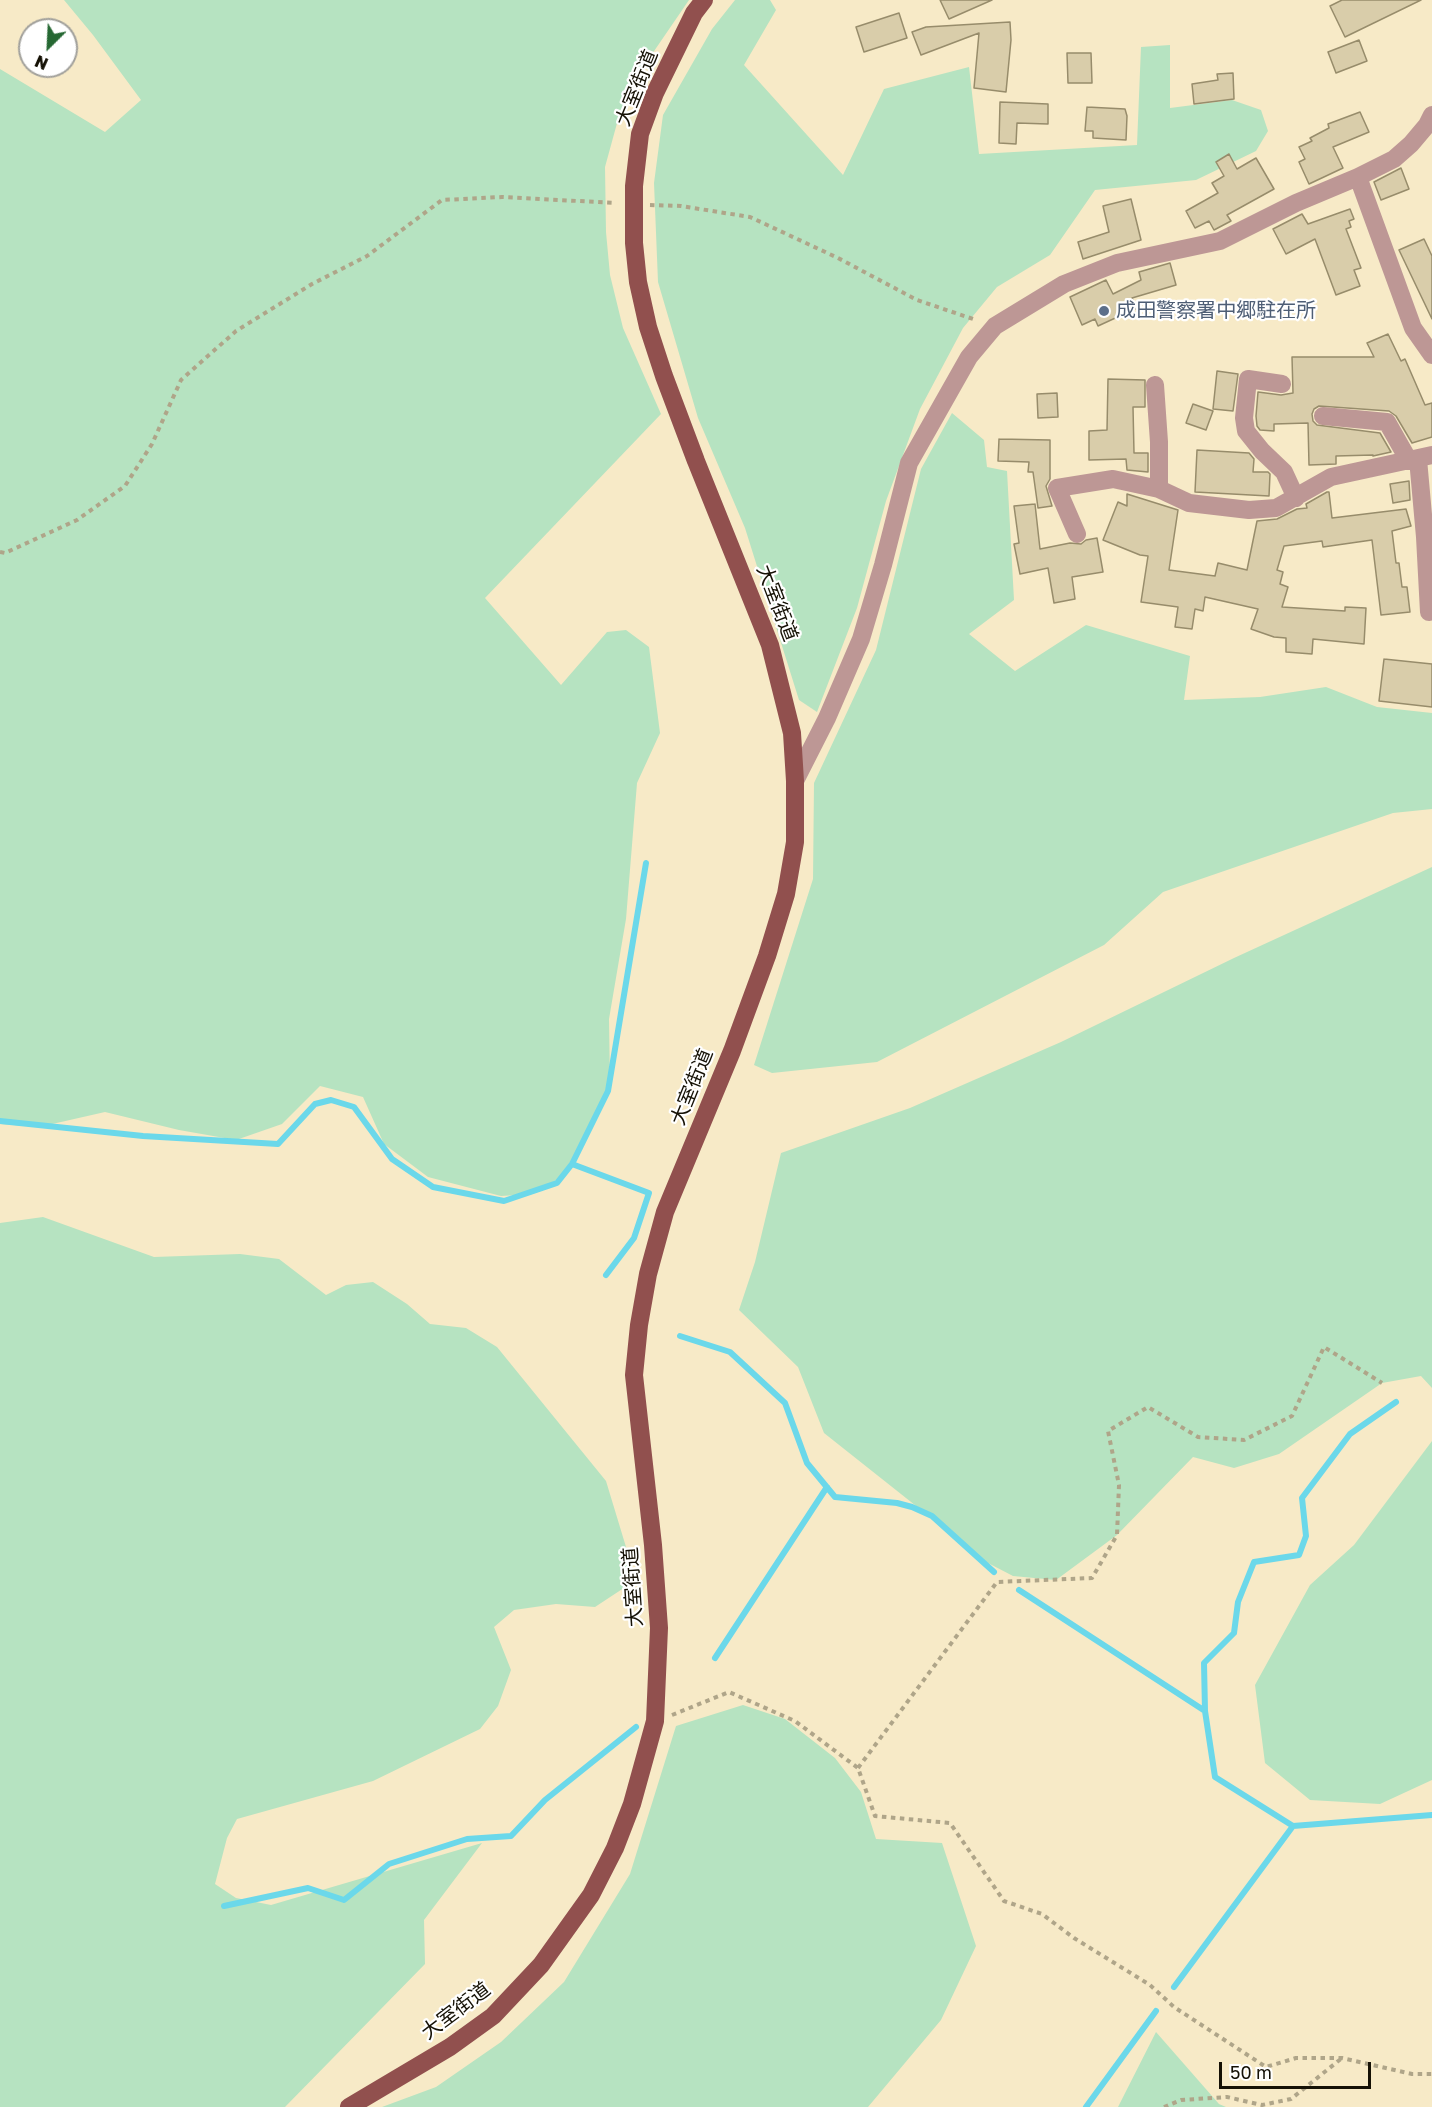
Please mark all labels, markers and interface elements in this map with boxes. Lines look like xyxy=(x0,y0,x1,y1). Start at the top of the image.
north arrow xyxy=(18,18,78,78)
street label: 大室街道 xyxy=(611,46,663,130)
text: N xyxy=(32,51,51,74)
place label: 成田警察署中郷駐在所 xyxy=(1116,299,1316,323)
marker: 成田警察署中郷駐在所 xyxy=(1097,304,1111,318)
street label: 大室街道 xyxy=(751,561,803,645)
street label: 大室街道 xyxy=(666,1045,718,1129)
street label: 大室街道 xyxy=(618,1546,648,1628)
street label: 大室街道 xyxy=(417,1977,495,2045)
scale bar xyxy=(1222,2050,1374,2088)
text: 50 m xyxy=(1230,2061,1272,2083)

